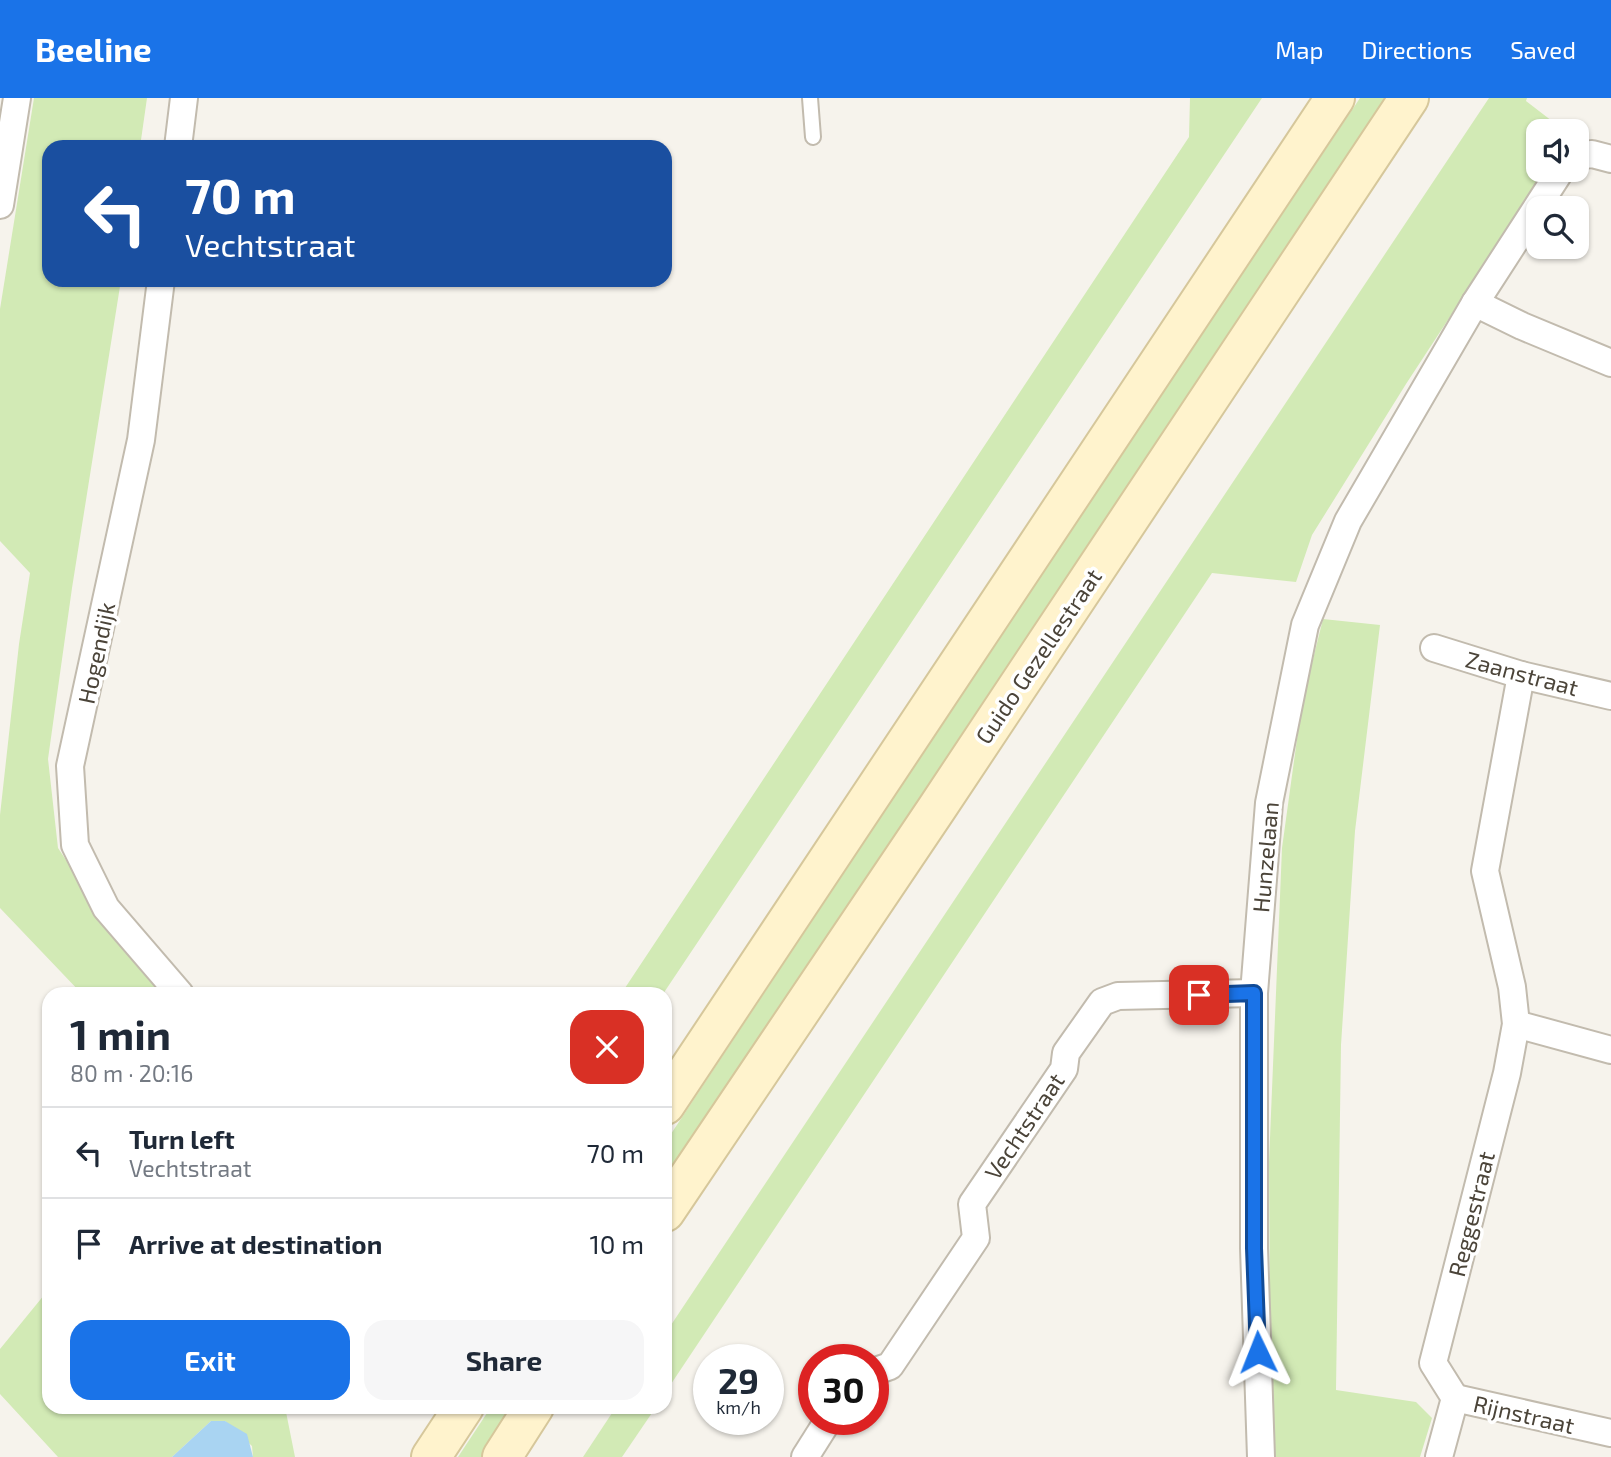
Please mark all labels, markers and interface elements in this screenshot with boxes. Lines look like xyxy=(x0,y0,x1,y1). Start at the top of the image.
text: Beeline xyxy=(35,29,152,69)
text: Map xyxy=(1275,35,1323,64)
text: Directions xyxy=(1361,35,1472,64)
text: Saved xyxy=(1510,35,1576,64)
map controls xyxy=(1526,119,1589,259)
button: sound xyxy=(1526,119,1589,182)
text: 70 m xyxy=(185,165,296,224)
icon: left xyxy=(70,168,161,259)
button: search xyxy=(1526,196,1589,259)
text: Vechtstraat xyxy=(185,225,356,263)
street label: Guido Gezellestraat xyxy=(969,563,1107,749)
street label: Hogendijk xyxy=(72,599,120,706)
street label: Zaanstraat xyxy=(1463,645,1582,702)
street label: Hunzelaan xyxy=(1246,800,1284,914)
pin xyxy=(1169,965,1229,1025)
icon: arrive xyxy=(1180,976,1218,1014)
text: 1 min xyxy=(70,1008,171,1058)
button: close xyxy=(570,1010,644,1084)
text: 80 m · 20:16 xyxy=(70,1059,193,1087)
street label: Vechtstraat xyxy=(978,1067,1070,1185)
text: Turn left xyxy=(129,1123,235,1154)
icon: left xyxy=(70,1134,108,1172)
text: 70 m xyxy=(586,1137,644,1168)
street label: Reggestraat xyxy=(1442,1148,1500,1280)
text: Vechtstraat xyxy=(129,1154,252,1182)
icon: arrive xyxy=(70,1225,108,1263)
text: Arrive at destination xyxy=(129,1228,382,1259)
text: 10 m xyxy=(589,1228,644,1259)
position arrow xyxy=(1221,1315,1295,1389)
button: Exit xyxy=(70,1320,350,1400)
button: Share xyxy=(364,1320,644,1400)
speed limit sign: 30 xyxy=(798,1344,889,1435)
text: 29 xyxy=(718,1359,759,1401)
street label: Rijnstraat xyxy=(1471,1389,1577,1439)
text: km/h xyxy=(716,1396,761,1418)

